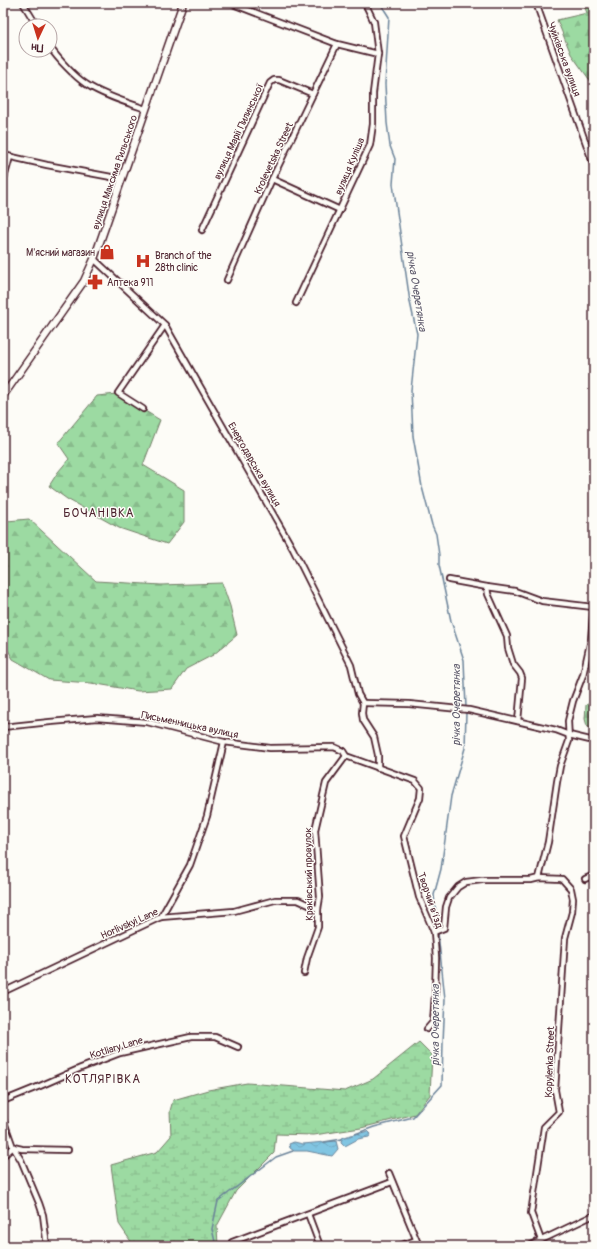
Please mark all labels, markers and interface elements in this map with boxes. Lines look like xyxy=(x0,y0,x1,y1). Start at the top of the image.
north arrow xyxy=(18,18,58,58)
street label: Чуйківська вулиця xyxy=(545,20,583,99)
text: Пн xyxy=(30,41,44,54)
street label: вулиця Марії Пилинської xyxy=(211,81,266,181)
street label: вулиця Максима Рильського xyxy=(90,113,140,231)
street label: Krolevetska Street xyxy=(252,120,296,196)
street label: вулиця Куліша xyxy=(333,136,367,197)
shop icon: М'ясний магазин xyxy=(98,243,116,261)
place label: М'ясний магазин xyxy=(26,247,95,259)
place label: Branch of the 28th clinic xyxy=(155,250,211,274)
water label: річка Очеретянка xyxy=(404,250,429,333)
hospital icon: Branch of the 28th clinic xyxy=(134,252,152,270)
pharmacy icon: Аптека 911 xyxy=(86,273,104,291)
place label: Аптека 911 xyxy=(107,277,154,289)
street label: Енергодарська вулиця xyxy=(225,420,283,509)
district label: БОЧАНІВКА xyxy=(63,506,135,521)
water label: річка Очеретянка xyxy=(450,663,463,746)
street label: Письменницька вулиця xyxy=(140,709,240,741)
street label: Краківський провулок xyxy=(302,827,316,921)
street label: Творчий в’їзд xyxy=(415,871,445,930)
street label: Horlivskyi Lane xyxy=(99,906,160,942)
water label: річка Очеретянка xyxy=(429,983,442,1066)
street label: Kopylenka Street xyxy=(543,1025,557,1098)
street label: Kotliary Lane xyxy=(88,1034,144,1062)
district label: КОТЛЯРІВКА xyxy=(65,1072,141,1087)

